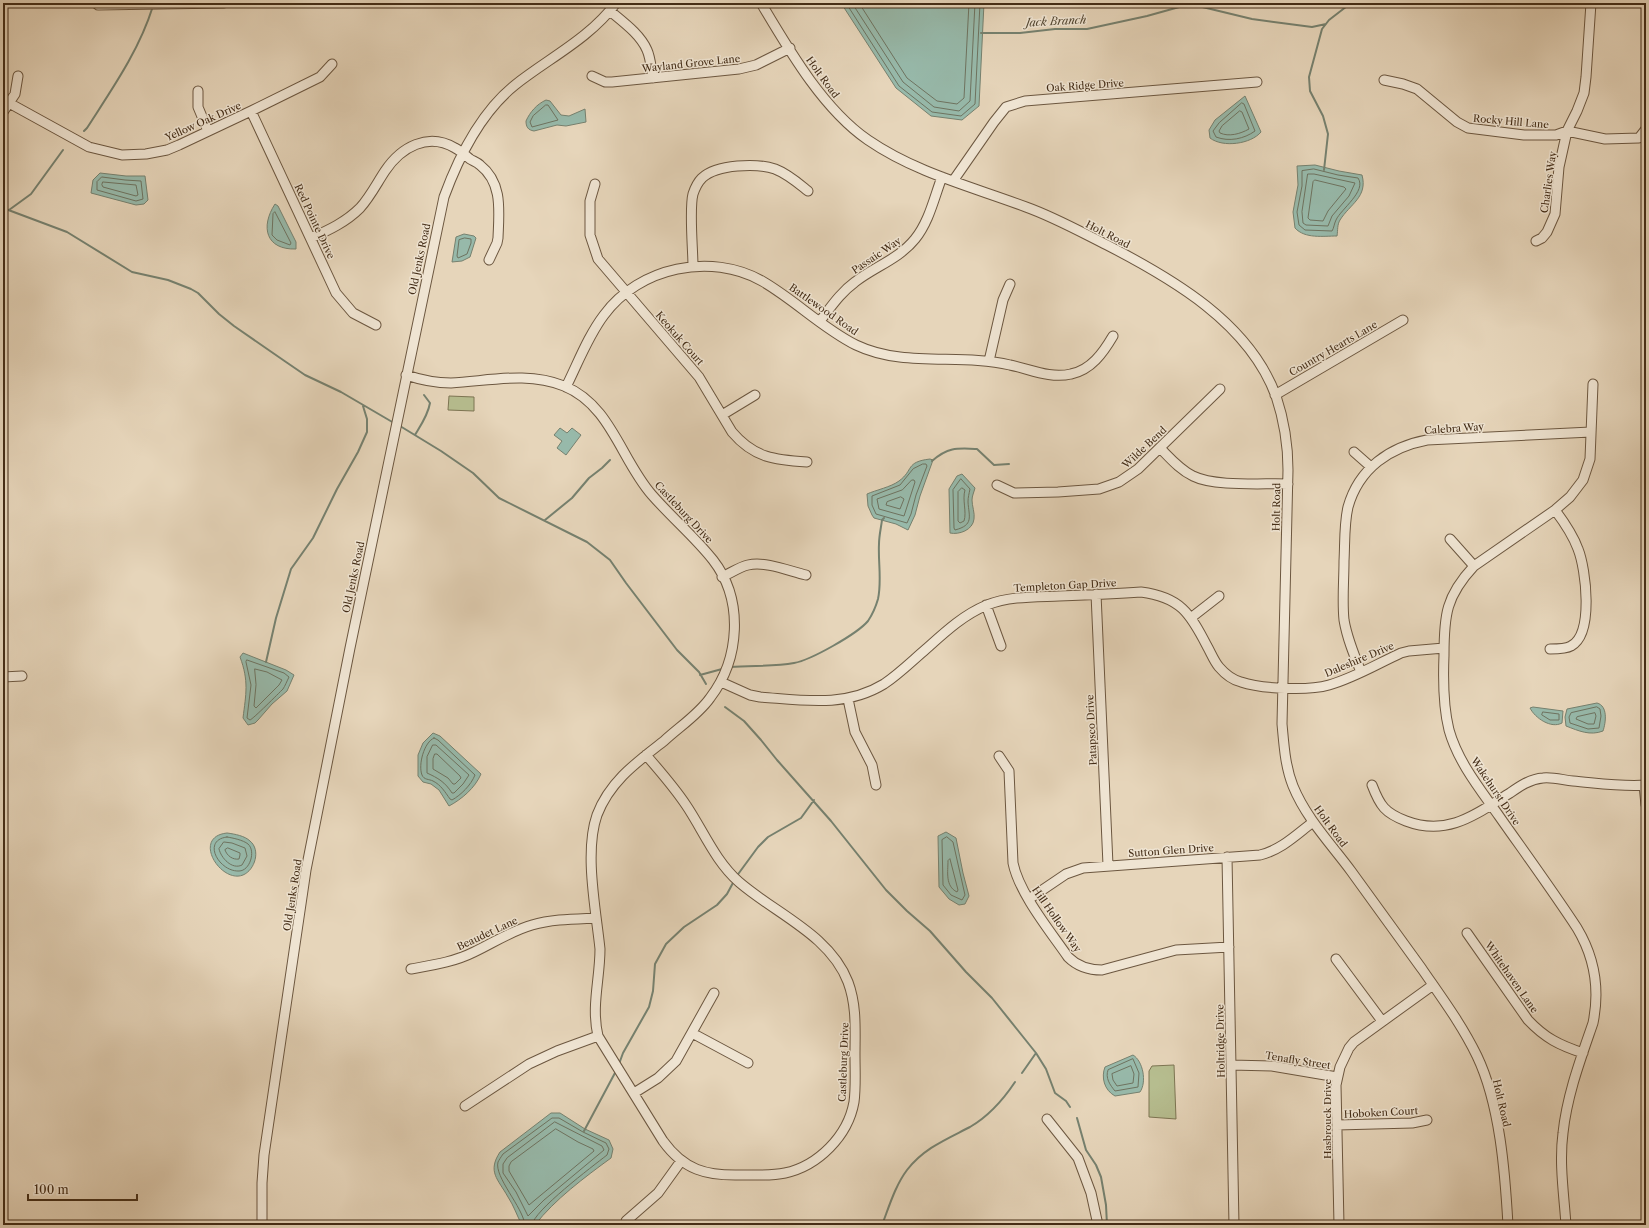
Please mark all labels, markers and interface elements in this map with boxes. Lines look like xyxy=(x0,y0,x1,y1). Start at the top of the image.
water label: Jack Branch xyxy=(1022,12,1087,30)
street label: Wayland Grove Lane xyxy=(640,52,741,75)
street label: Holt Road xyxy=(803,54,842,101)
street label: Oak Ridge Drive xyxy=(1046,76,1125,95)
street label: Yellow Oak Drive xyxy=(162,99,244,144)
street label: Rocky Hill Lane xyxy=(1473,112,1550,131)
street label: Charlies Way xyxy=(1538,150,1559,214)
street label: Red Pointe Drive xyxy=(291,182,338,261)
street label: Holt Road xyxy=(1083,218,1132,251)
street label: Old Jenks Road xyxy=(406,222,433,296)
street label: Passaic Way xyxy=(849,234,904,277)
street label: Battlewood Road xyxy=(787,281,861,338)
street label: Keokuk Court xyxy=(653,309,707,368)
street label: Country Hearts Lane xyxy=(1287,318,1380,379)
street label: Calebra Way xyxy=(1424,420,1485,437)
street label: Wilde Bend xyxy=(1119,423,1169,472)
street label: Castleburg Drive xyxy=(652,479,716,546)
street label: Holt Road xyxy=(1270,483,1283,531)
street label: Old Jenks Road xyxy=(340,540,367,614)
street label: Templeton Gap Drive xyxy=(1013,576,1117,595)
street label: Daleshire Drive xyxy=(1323,639,1396,680)
street label: Patapsco Drive xyxy=(1083,694,1100,766)
street label: Wakehurst Drive xyxy=(1467,754,1523,828)
street label: Holt Road xyxy=(1311,803,1350,850)
street label: Sutton Glen Drive xyxy=(1128,841,1215,860)
street label: Old Jenks Road xyxy=(280,858,305,932)
street label: Hill Hollow Way xyxy=(1029,884,1084,955)
street label: Beaudet Lane xyxy=(455,914,520,953)
street label: Whitehaven Lane xyxy=(1482,938,1541,1016)
street label: Holtridge Drive xyxy=(1213,1004,1228,1078)
street label: Castleburg Drive xyxy=(836,1022,851,1102)
street label: Tenafly Street xyxy=(1264,1049,1332,1072)
street label: Holt Road xyxy=(1490,1078,1513,1128)
street label: Hasbrouck Drive xyxy=(1321,1079,1334,1159)
street label: Hoboken Court xyxy=(1344,1104,1419,1121)
scale bar xyxy=(28,1176,137,1202)
text: 100 m xyxy=(34,1182,69,1197)

